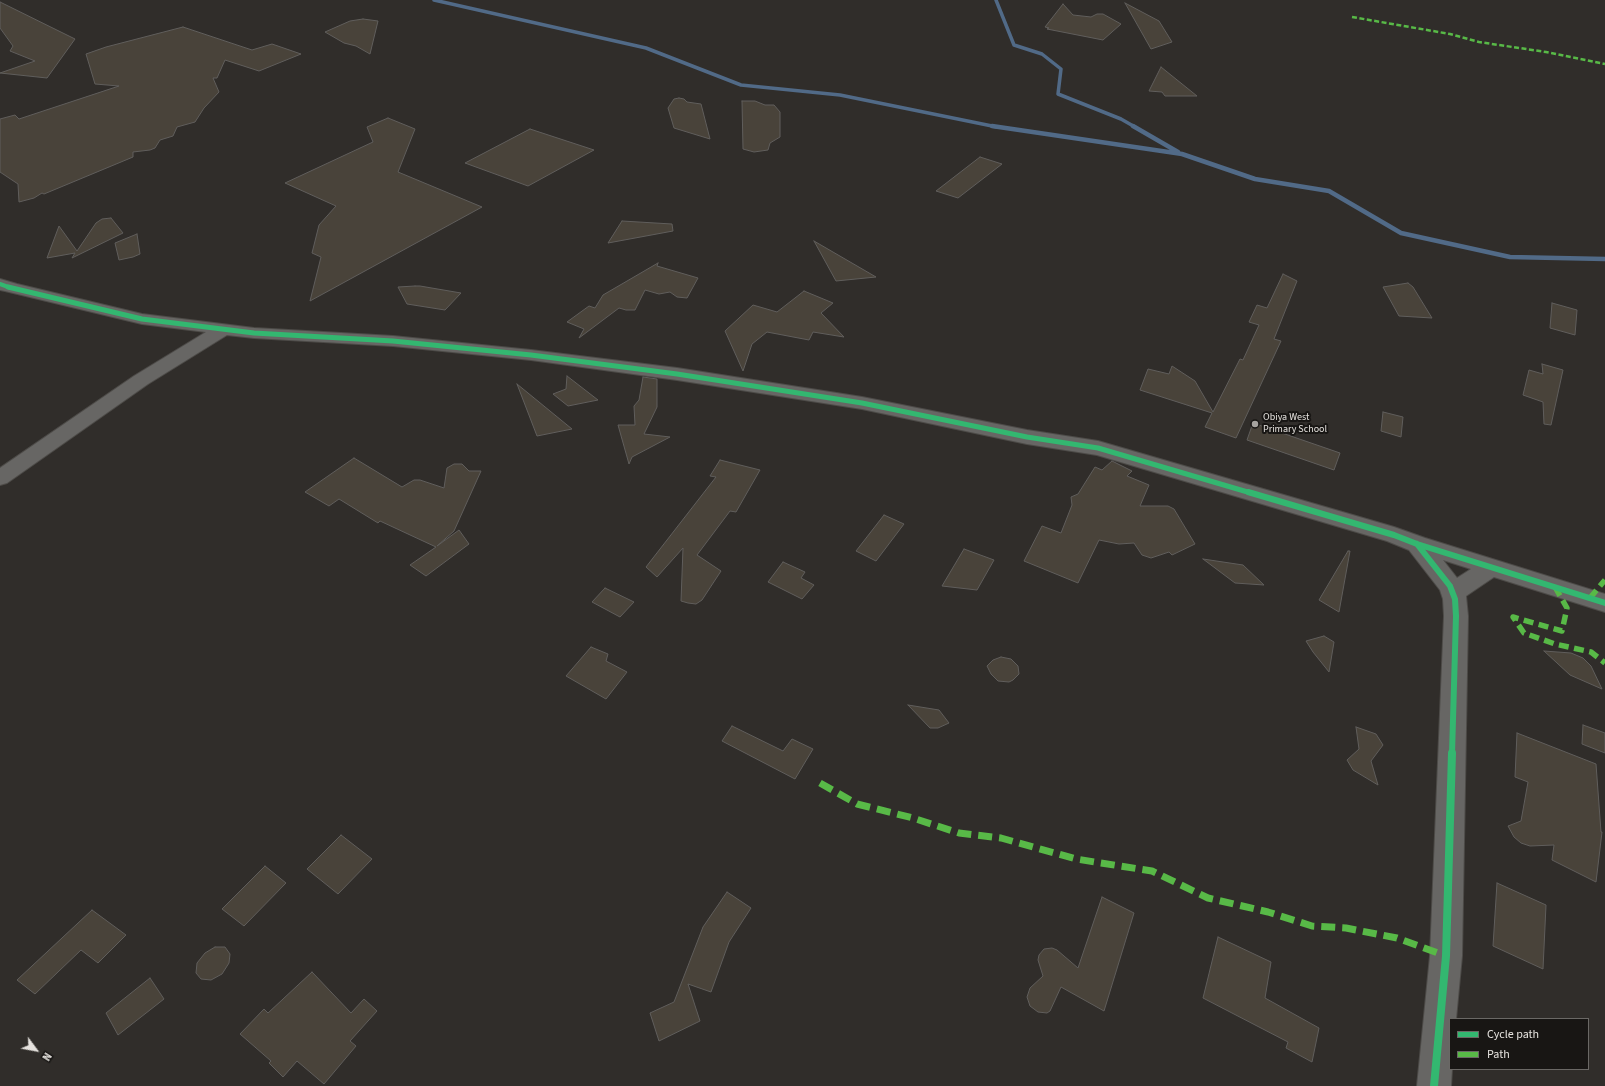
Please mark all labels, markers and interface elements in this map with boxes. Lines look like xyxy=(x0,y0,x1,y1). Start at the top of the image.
place label: Obiya West Primary School xyxy=(1263,412,1327,436)
marker: Obiya West Primary School xyxy=(1250,419,1260,429)
legend xyxy=(1449,1018,1589,1070)
text: Cycle path xyxy=(1487,1026,1539,1043)
north arrow xyxy=(16,1030,56,1070)
text: Path xyxy=(1487,1046,1510,1063)
text: N xyxy=(38,1050,55,1064)

